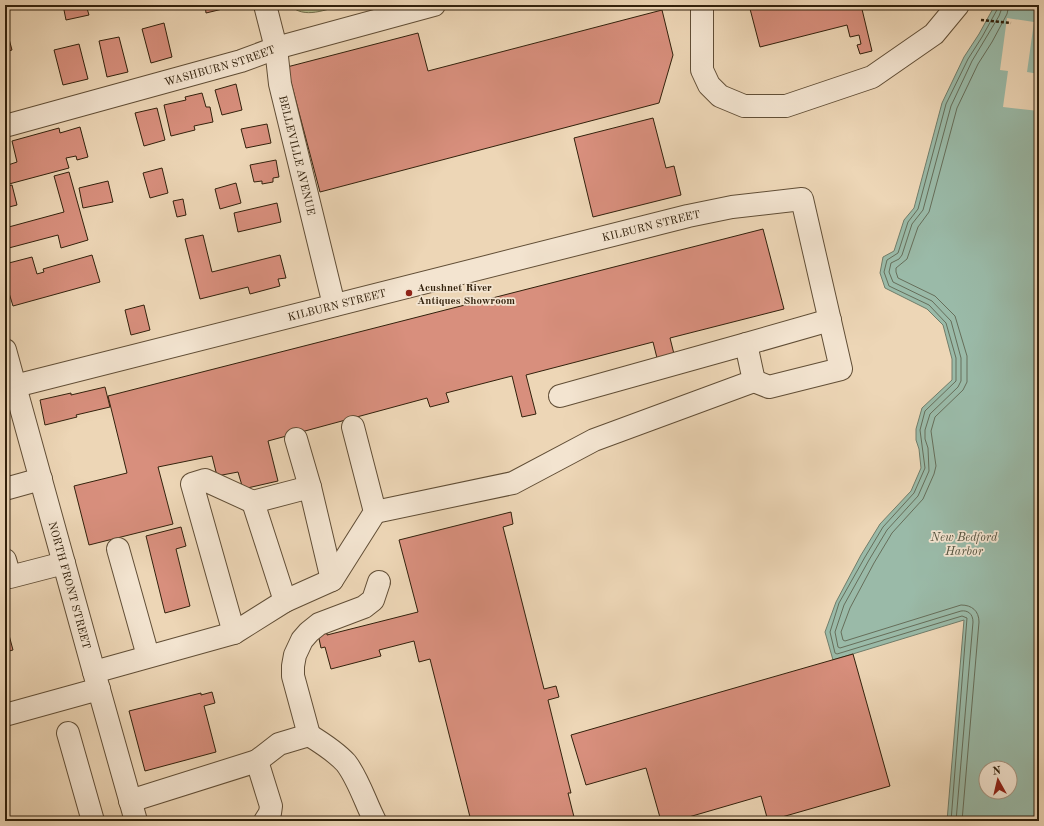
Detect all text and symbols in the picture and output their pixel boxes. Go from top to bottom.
street label: WASHBURN STREET [163,45,277,89]
street label: BELLEVILLE AVENUE [276,95,316,217]
street label: KILBURN STREET [601,210,702,245]
place label: Acushnet River Antiques Showroom [417,283,515,307]
street label: KILBURN STREET [287,288,388,324]
marker: Acushnet River Antiques Showroom [404,288,414,298]
street label: NORTH FRONT STREET [46,521,91,651]
water label: New Bedford Harbor [930,532,998,558]
north arrow [978,760,1018,800]
text: N [992,765,1002,778]

